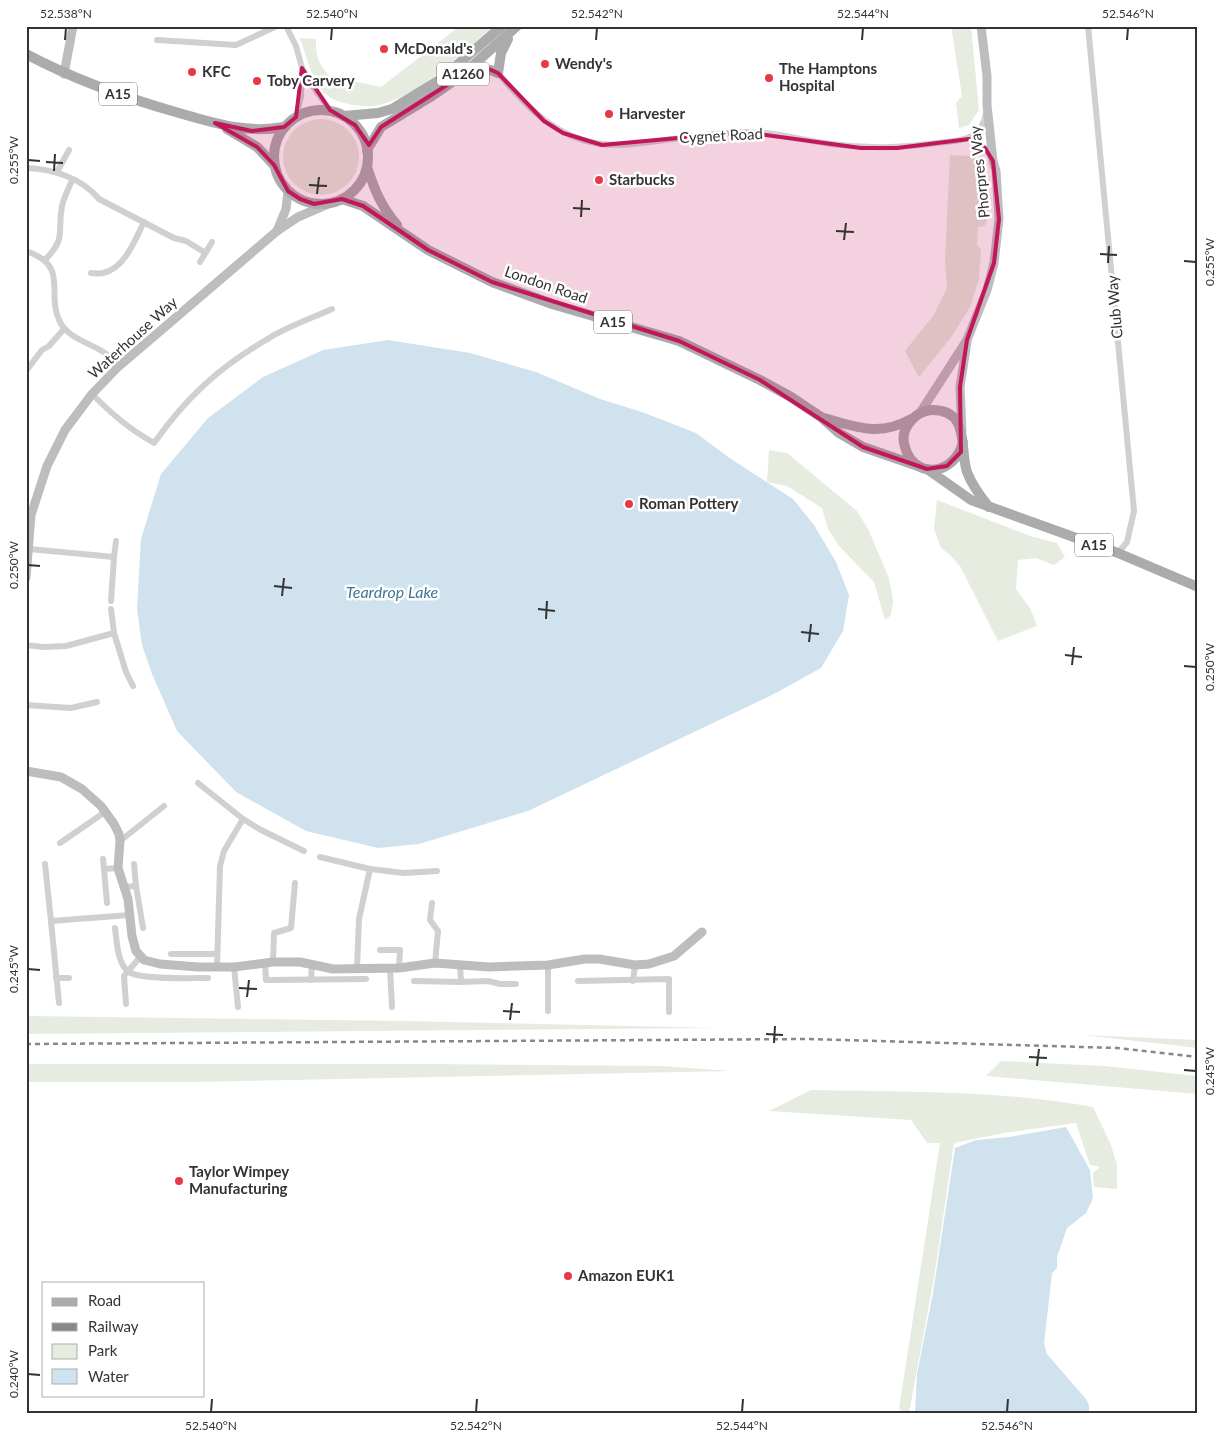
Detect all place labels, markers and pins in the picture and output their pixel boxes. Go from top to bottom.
place label: McDonald's [394,39,473,57]
marker: McDonald's [378,43,390,55]
place label: Wendy's [555,54,613,72]
marker: Wendy's [539,58,551,70]
place label: The Hamptons Hospital [779,59,878,94]
place label: KFC [202,62,231,80]
marker: KFC [186,66,198,78]
place label: Toby Carvery [267,71,355,89]
marker: The Hamptons Hospital [763,72,775,84]
marker: Toby Carvery [251,75,263,87]
place label: Harvester [619,104,685,122]
marker: Harvester [603,108,615,120]
place label: Starbucks [609,170,675,188]
marker: Starbucks [593,174,605,186]
place label: Roman Pottery [639,494,739,512]
marker: Roman Pottery [623,498,635,510]
place label: Taylor Wimpey Manufacturing [189,1162,289,1197]
marker: Taylor Wimpey Manufacturing [173,1175,185,1187]
place label: Amazon EUK1 [577,1266,675,1284]
marker: Amazon EUK1 [562,1270,574,1282]

